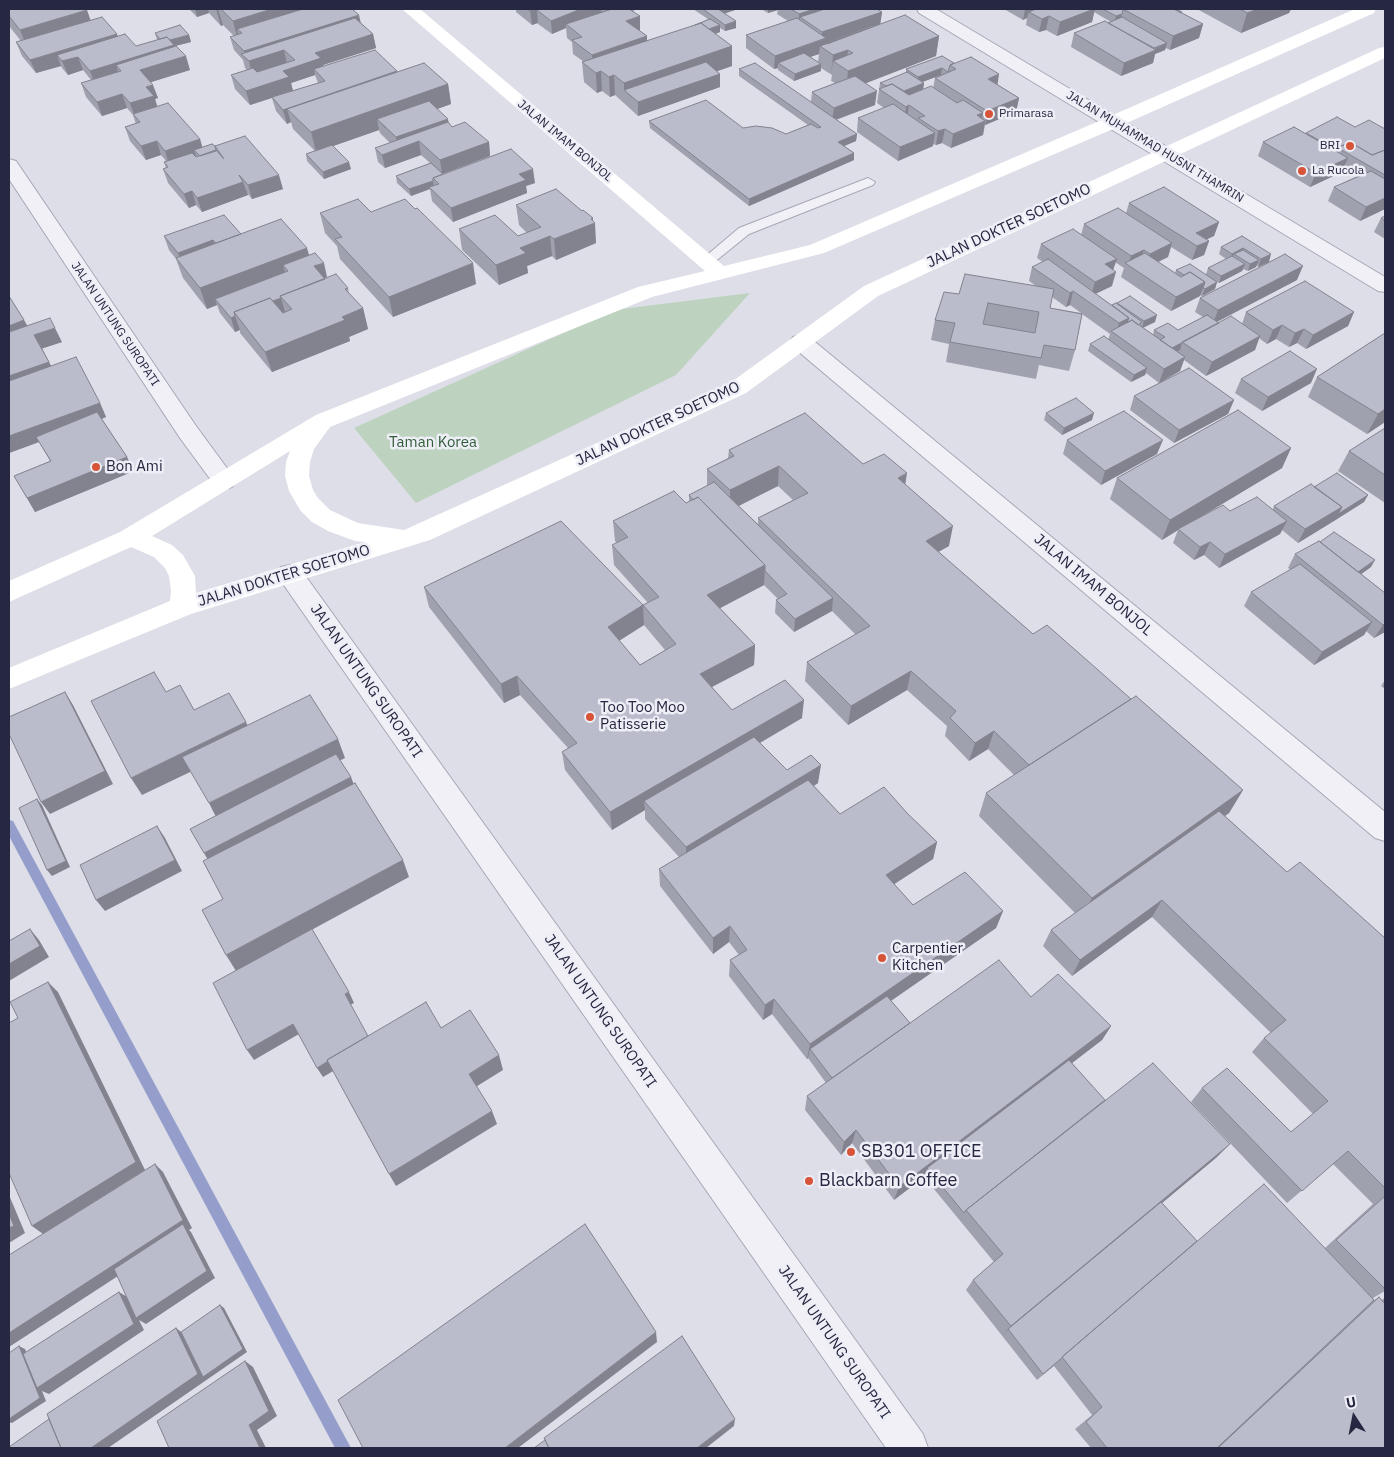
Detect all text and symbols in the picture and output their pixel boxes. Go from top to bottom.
street label: JALAN MUHAMMAD HUSNI THAMRIN [1064,88,1246,206]
street label: JALAN IMAM BONJOL [515,97,615,185]
place label: Primarasa [999,107,1053,121]
marker: Primarasa [983,108,995,120]
place label: BRI [1320,139,1340,153]
marker: BRI [1344,140,1356,152]
place label: La Rucola [1312,164,1364,178]
marker: La Rucola [1296,165,1308,177]
street label: JALAN DOKTER SOETOMO [924,180,1094,272]
street label: JALAN UNTUNG SUROPATI [68,259,162,389]
street label: JALAN DOKTER SOETOMO [573,378,743,470]
park label: Taman Korea [389,434,477,452]
place label: Bon Ami [106,458,163,476]
marker: Bon Ami [90,461,102,473]
street label: JALAN IMAM BONJOL [1030,530,1156,640]
street label: JALAN DOKTER SOETOMO [196,541,372,611]
street label: JALAN UNTUNG SUROPATI [306,601,426,761]
place label: Too Too Moo Patisserie [600,699,685,734]
marker: Too Too Moo Patisserie [584,711,596,723]
street label: JALAN UNTUNG SUROPATI [540,931,660,1091]
place label: Carpentier Kitchen [892,940,963,975]
marker: Carpentier Kitchen [876,952,888,964]
place label: SB301 OFFICE [861,1141,982,1163]
marker: SB301 OFFICE [845,1146,857,1158]
place label: Blackbarn Coffee [819,1170,957,1192]
marker: Blackbarn Coffee [803,1175,815,1187]
street label: JALAN UNTUNG SUROPATI [774,1262,894,1422]
north arrow [1329,1392,1379,1442]
text: U [1345,1393,1358,1412]

